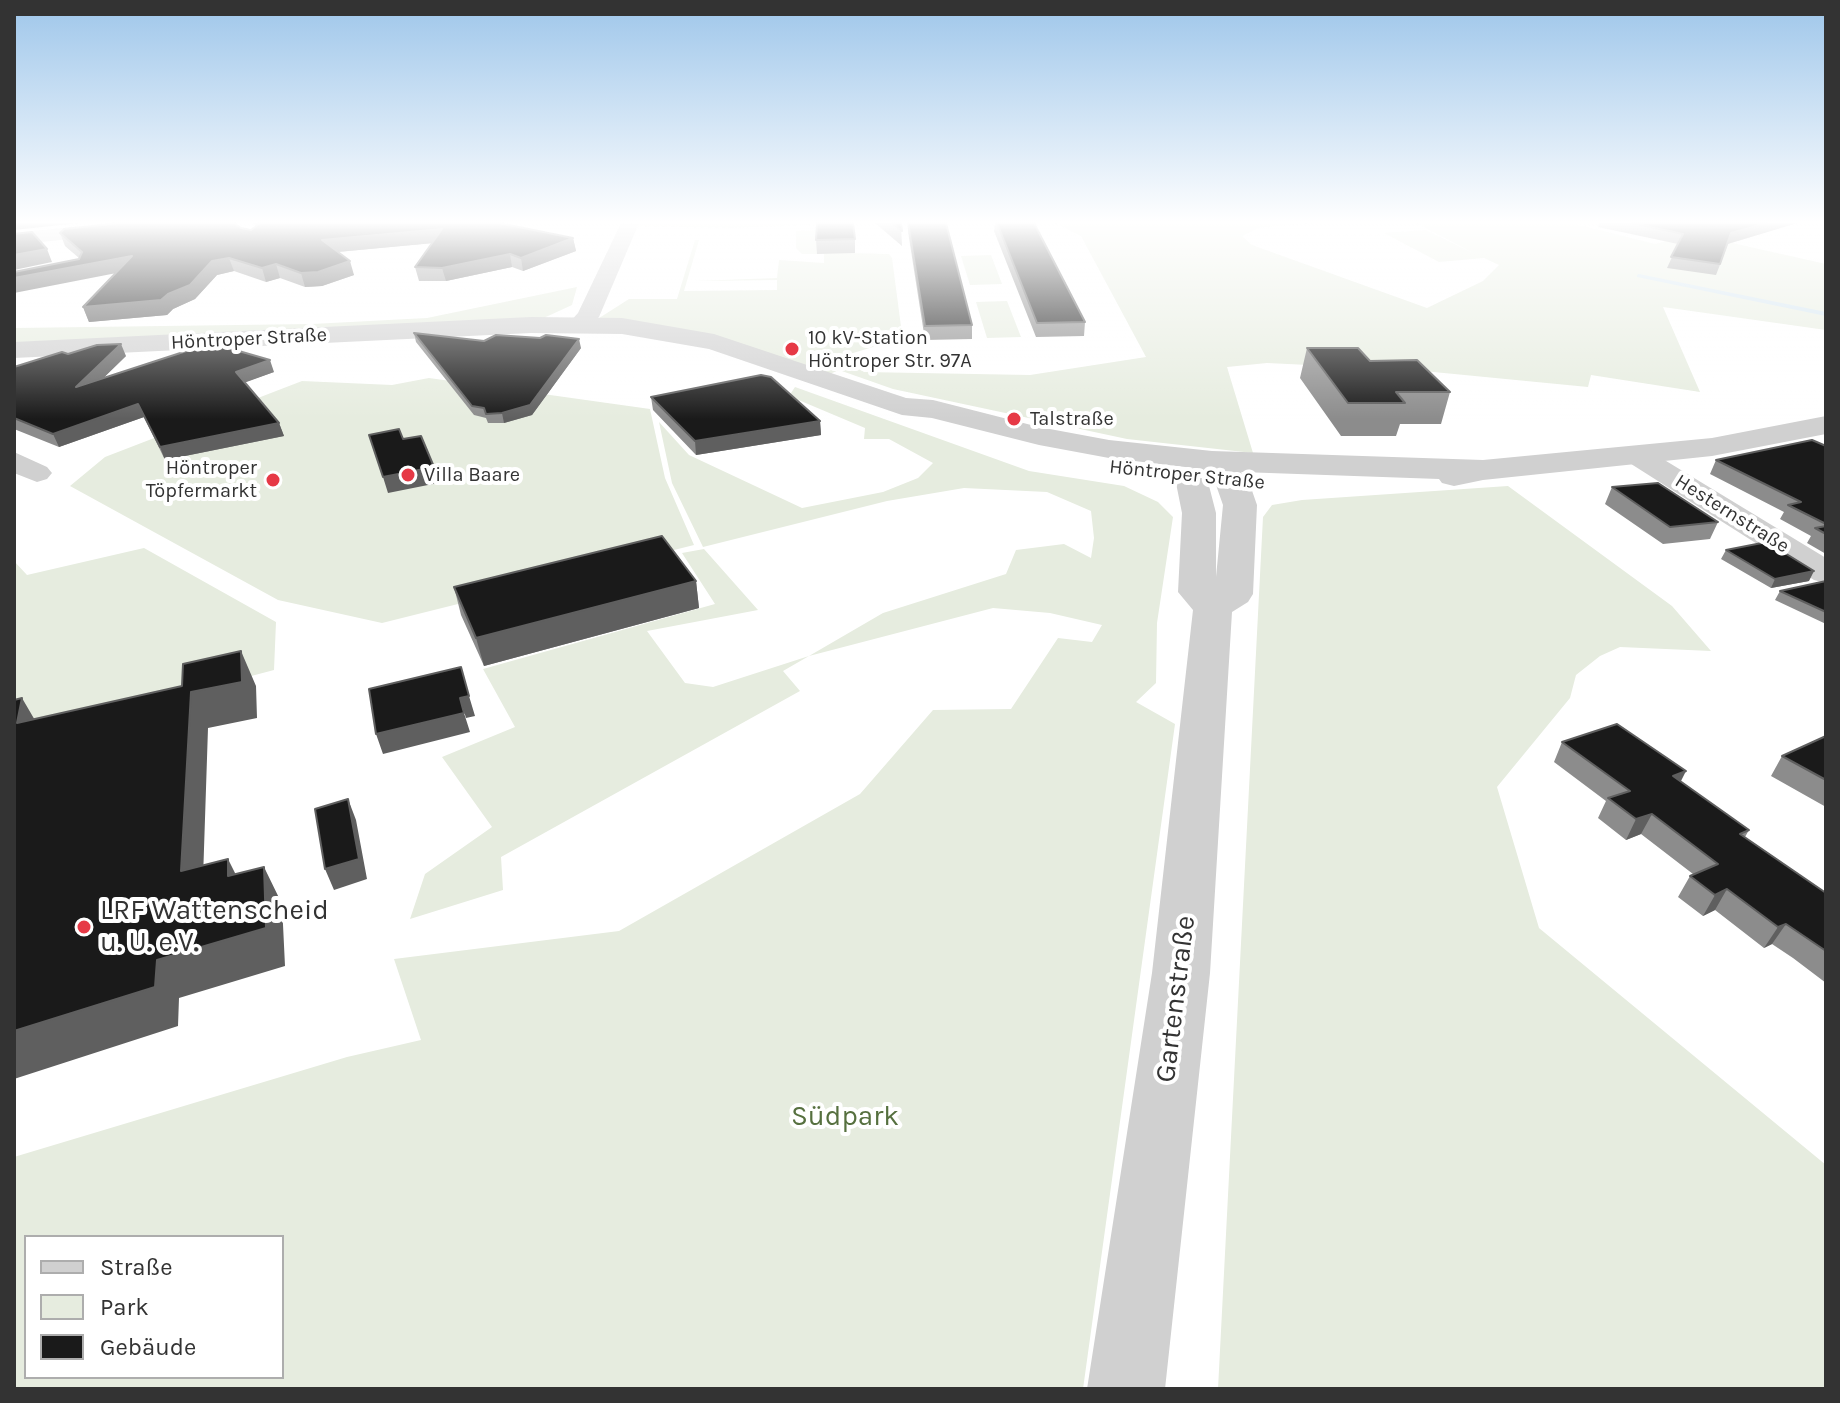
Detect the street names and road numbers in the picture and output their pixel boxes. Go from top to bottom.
street label: Höntroper Straße [170,323,328,355]
street label: Höntroper Straße [1108,455,1266,495]
street label: Hesternstraße [1670,469,1794,559]
street label: Gartenstraße [1149,914,1203,1084]

